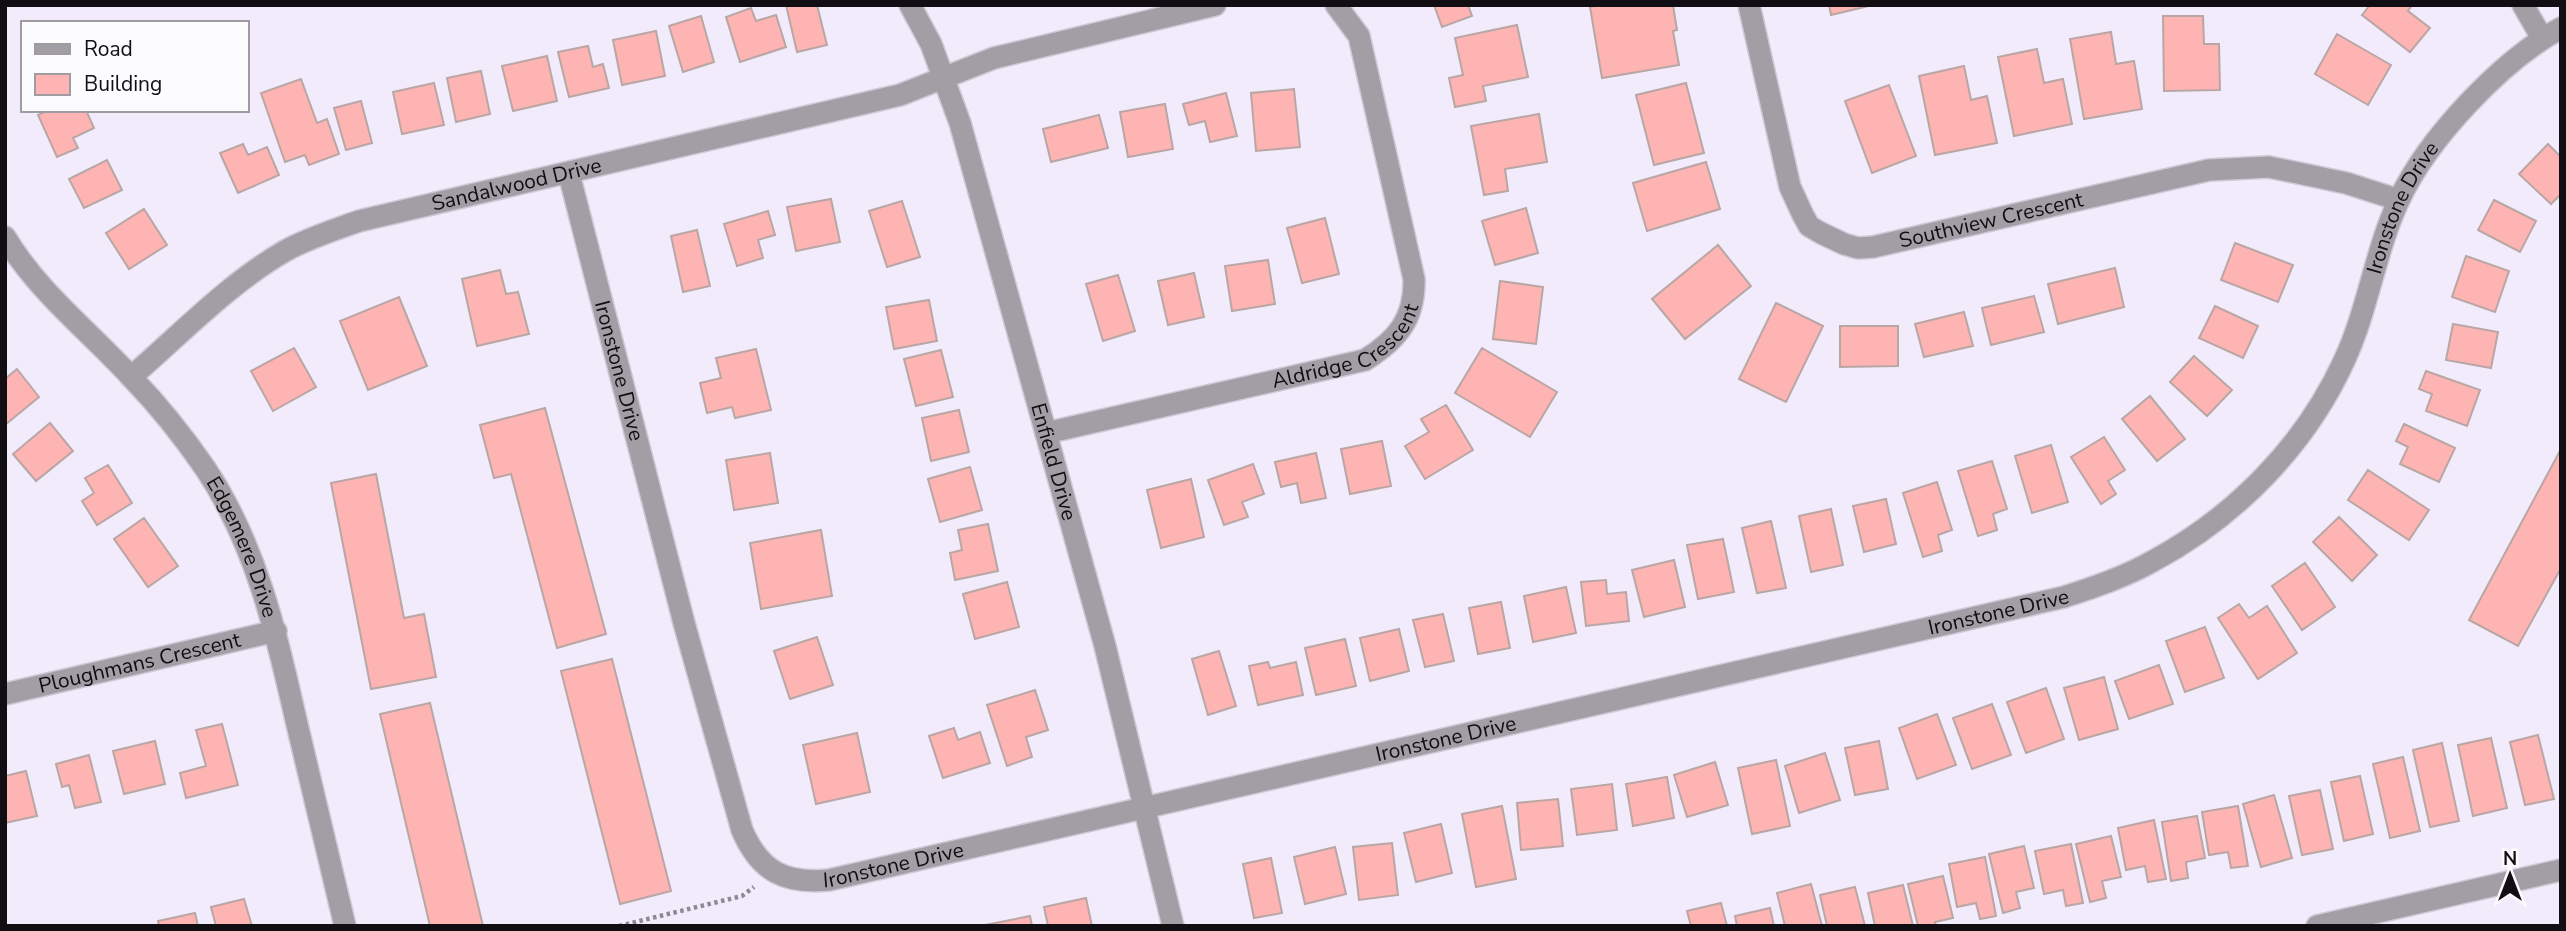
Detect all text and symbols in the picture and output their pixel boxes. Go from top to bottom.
legend [21,21,248,112]
text: Road [84,35,133,63]
text: Building [84,70,162,98]
street label: Ironstone Drive [2360,136,2445,277]
street label: Sandalwood Drive [429,151,604,218]
street label: Southview Crescent [1896,185,2086,255]
street label: Ironstone Drive [588,298,651,444]
street label: Aldridge Crescent [1269,300,1425,395]
street label: Enfield Drive [1024,400,1084,524]
street label: Edgemere Drive [200,471,284,621]
street label: Ironstone Drive [1925,582,2072,642]
street label: Ploughmans Crescent [36,626,244,700]
street label: Ironstone Drive [1373,709,1519,768]
street label: Ironstone Drive [822,836,966,894]
north arrow [2475,840,2545,910]
text: N [2503,846,2517,872]

